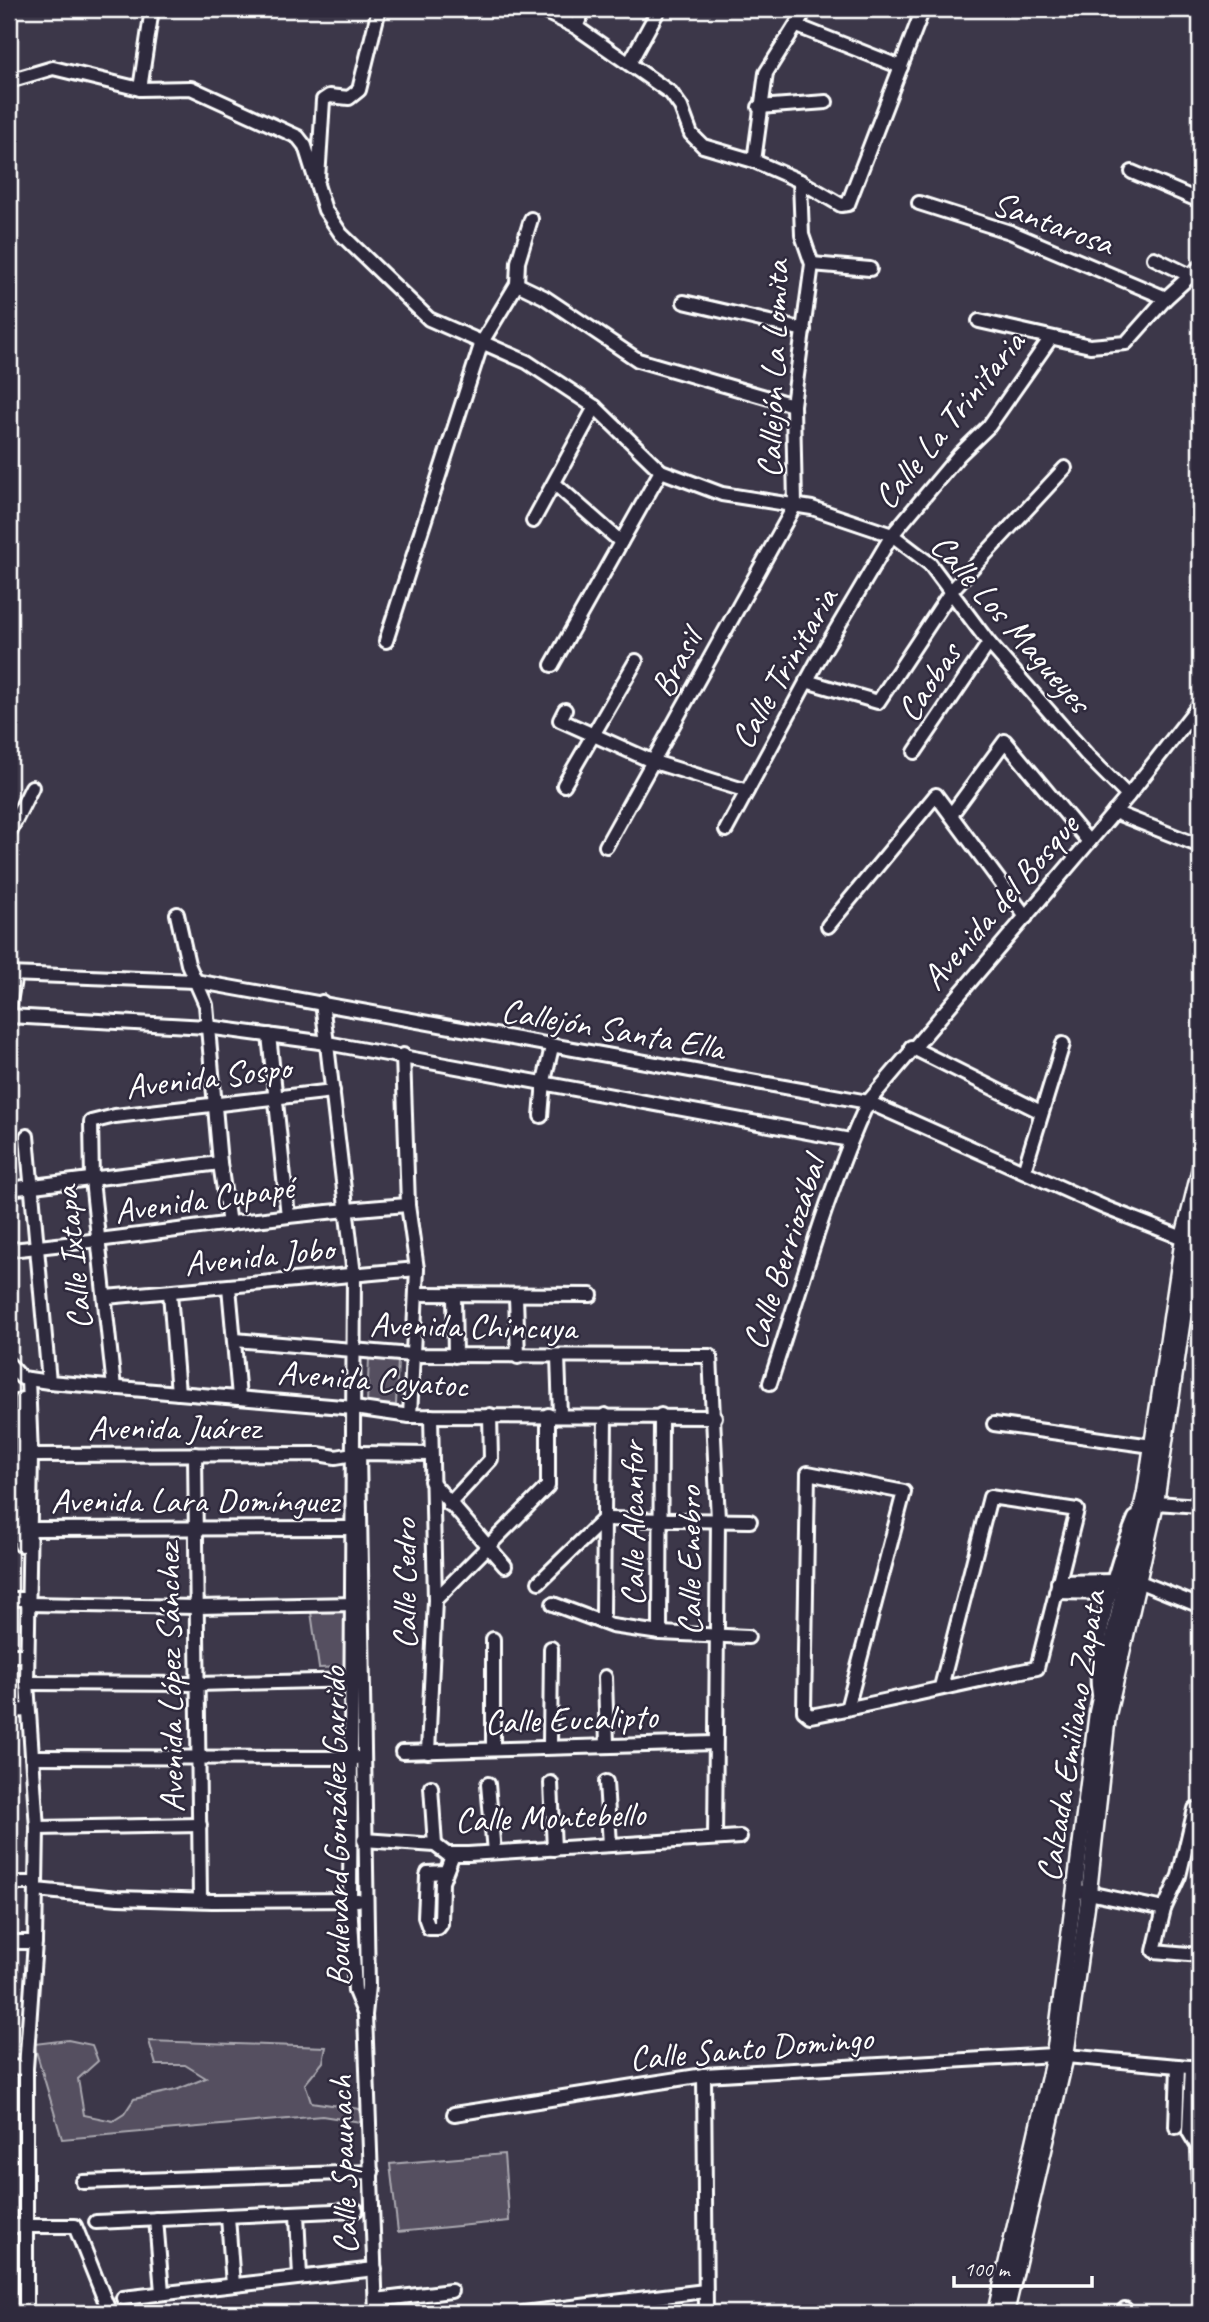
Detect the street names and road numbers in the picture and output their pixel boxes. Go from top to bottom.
street label: Santarosa [986,180,1122,267]
street label: Callejón La Lomita [747,257,799,479]
street label: Calle La Trinitaria [863,320,1036,518]
street label: Calle Los Magueyes [921,524,1103,724]
street label: Calle Trinitaria [720,577,849,757]
street label: Brasil [640,616,715,705]
street label: Caobas [886,631,973,730]
street label: Avenida del Bosque [911,803,1090,999]
street label: Callejón Santa Ella [498,987,730,1071]
street label: Avenida Sospo [123,1044,297,1109]
street label: Calle Berriozábal [732,1145,838,1355]
street label: Avenida Cupapé [112,1163,302,1234]
street label: Calle Ixtapa [43,1181,103,1332]
street label: Avenida Jobo [182,1225,339,1286]
street label: Avenida Chincuya [369,1302,579,1350]
street label: Avenida Coyatoc [276,1350,471,1408]
street label: Avenida Juárez [88,1405,263,1450]
street label: Calle Alcanfor [610,1438,655,1606]
street label: Avenida Lara Domínguez [51,1478,341,1523]
street label: Calle Enebro [667,1485,712,1636]
street label: Calle Cedro [382,1517,427,1649]
street label: Avenida López Sánchez [145,1539,195,1813]
street label: Calzada Emiliano Zapata [1026,1585,1117,1885]
street label: Boulevard González Garrido [311,1665,361,1987]
street label: Calle Eucalipto [484,1693,660,1745]
street label: Calle Montebello [454,1791,648,1843]
street label: Calle Santo Domingo [627,2015,876,2081]
street label: Calle Spaunach [317,2074,369,2255]

